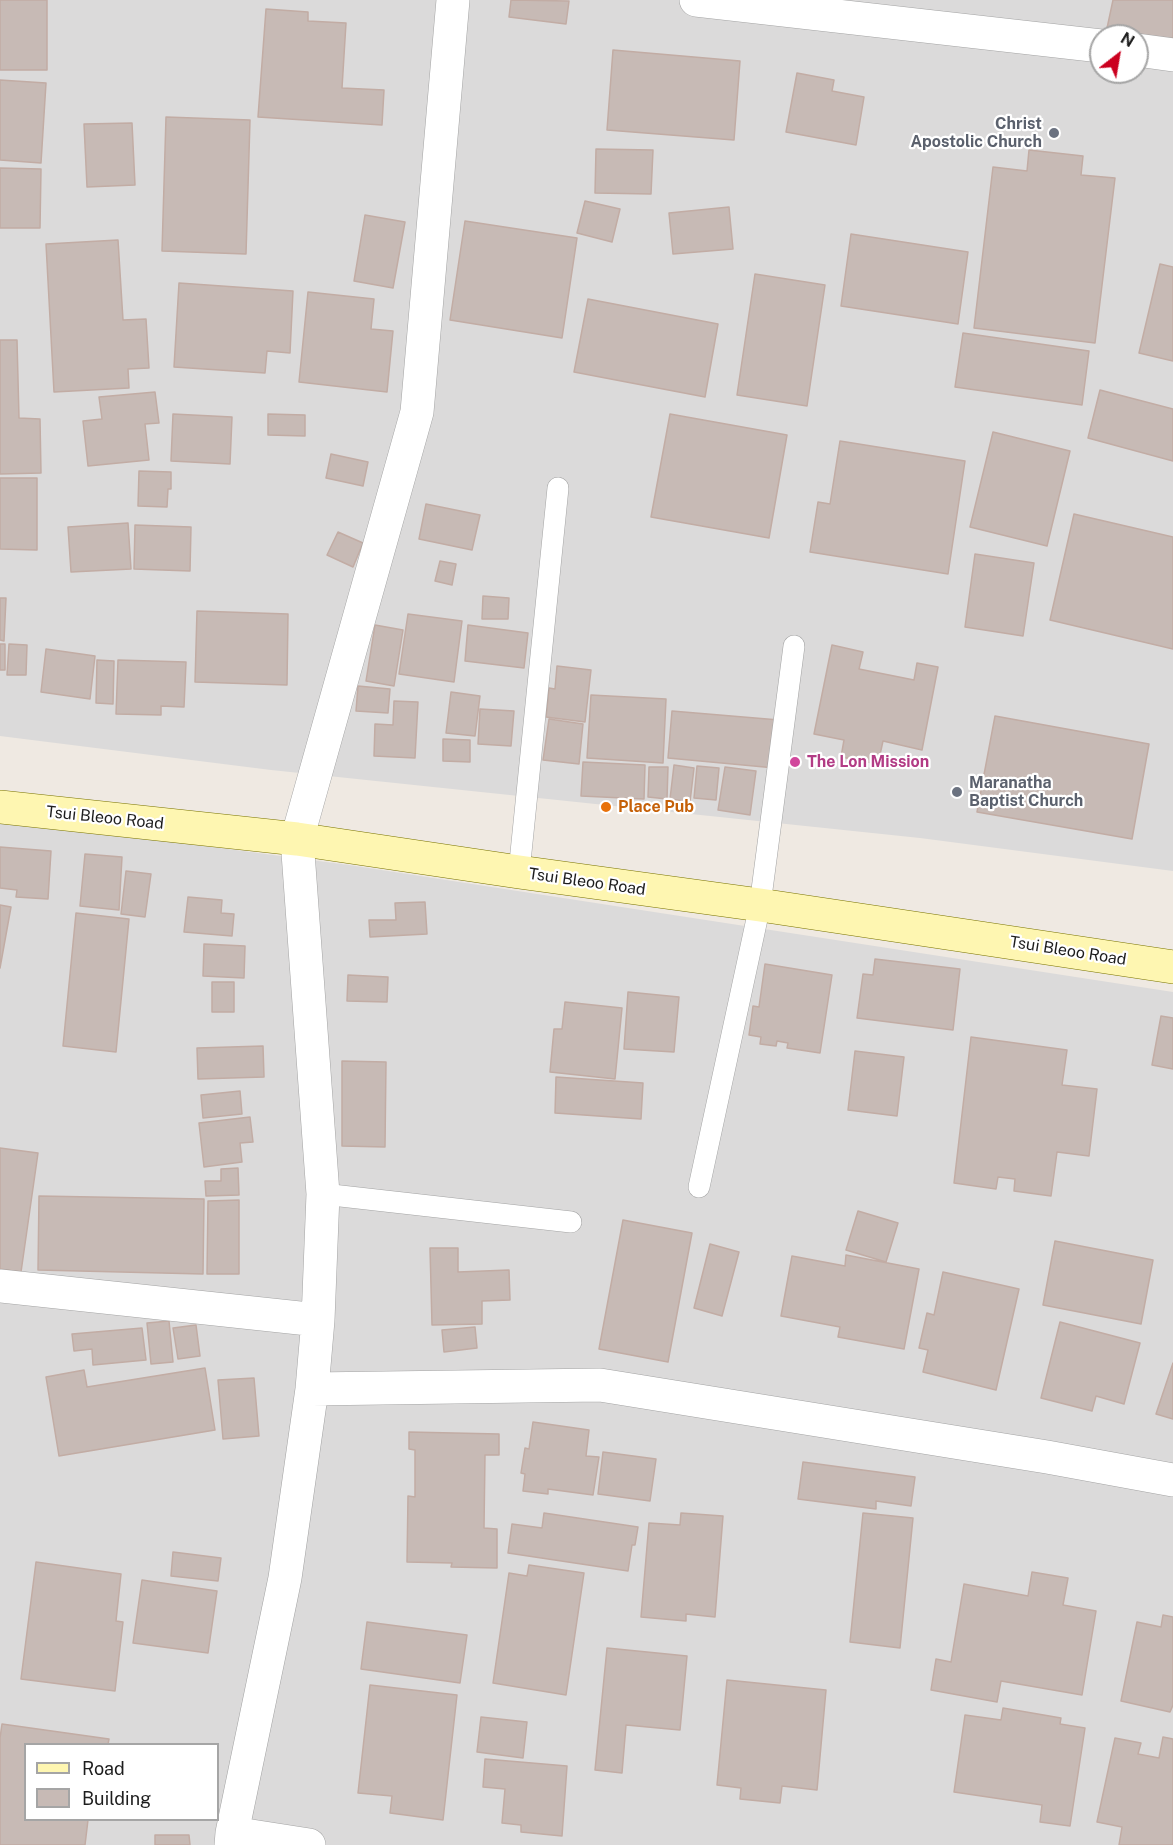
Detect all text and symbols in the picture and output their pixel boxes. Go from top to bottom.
north arrow [1089,24,1149,84]
text: N [1117,28,1138,51]
place label: Christ Apostolic Church [910,114,1042,152]
marker: Christ Apostolic Church [1047,126,1061,140]
place label: The Lon Mission [807,752,929,772]
marker: The Lon Mission [788,755,802,769]
place label: Maranatha Baptist Church [969,773,1083,811]
marker: Maranatha Baptist Church [950,785,964,799]
place label: Place Pub [618,797,694,817]
marker: Place Pub [599,800,613,814]
street label: Tsui Bleoo Road [45,802,165,834]
street label: Tsui Bleoo Road [527,864,647,900]
street label: Tsui Bleoo Road [1008,932,1128,970]
legend [24,1743,219,1821]
text: Road [82,1758,125,1779]
text: Building [82,1788,151,1809]

